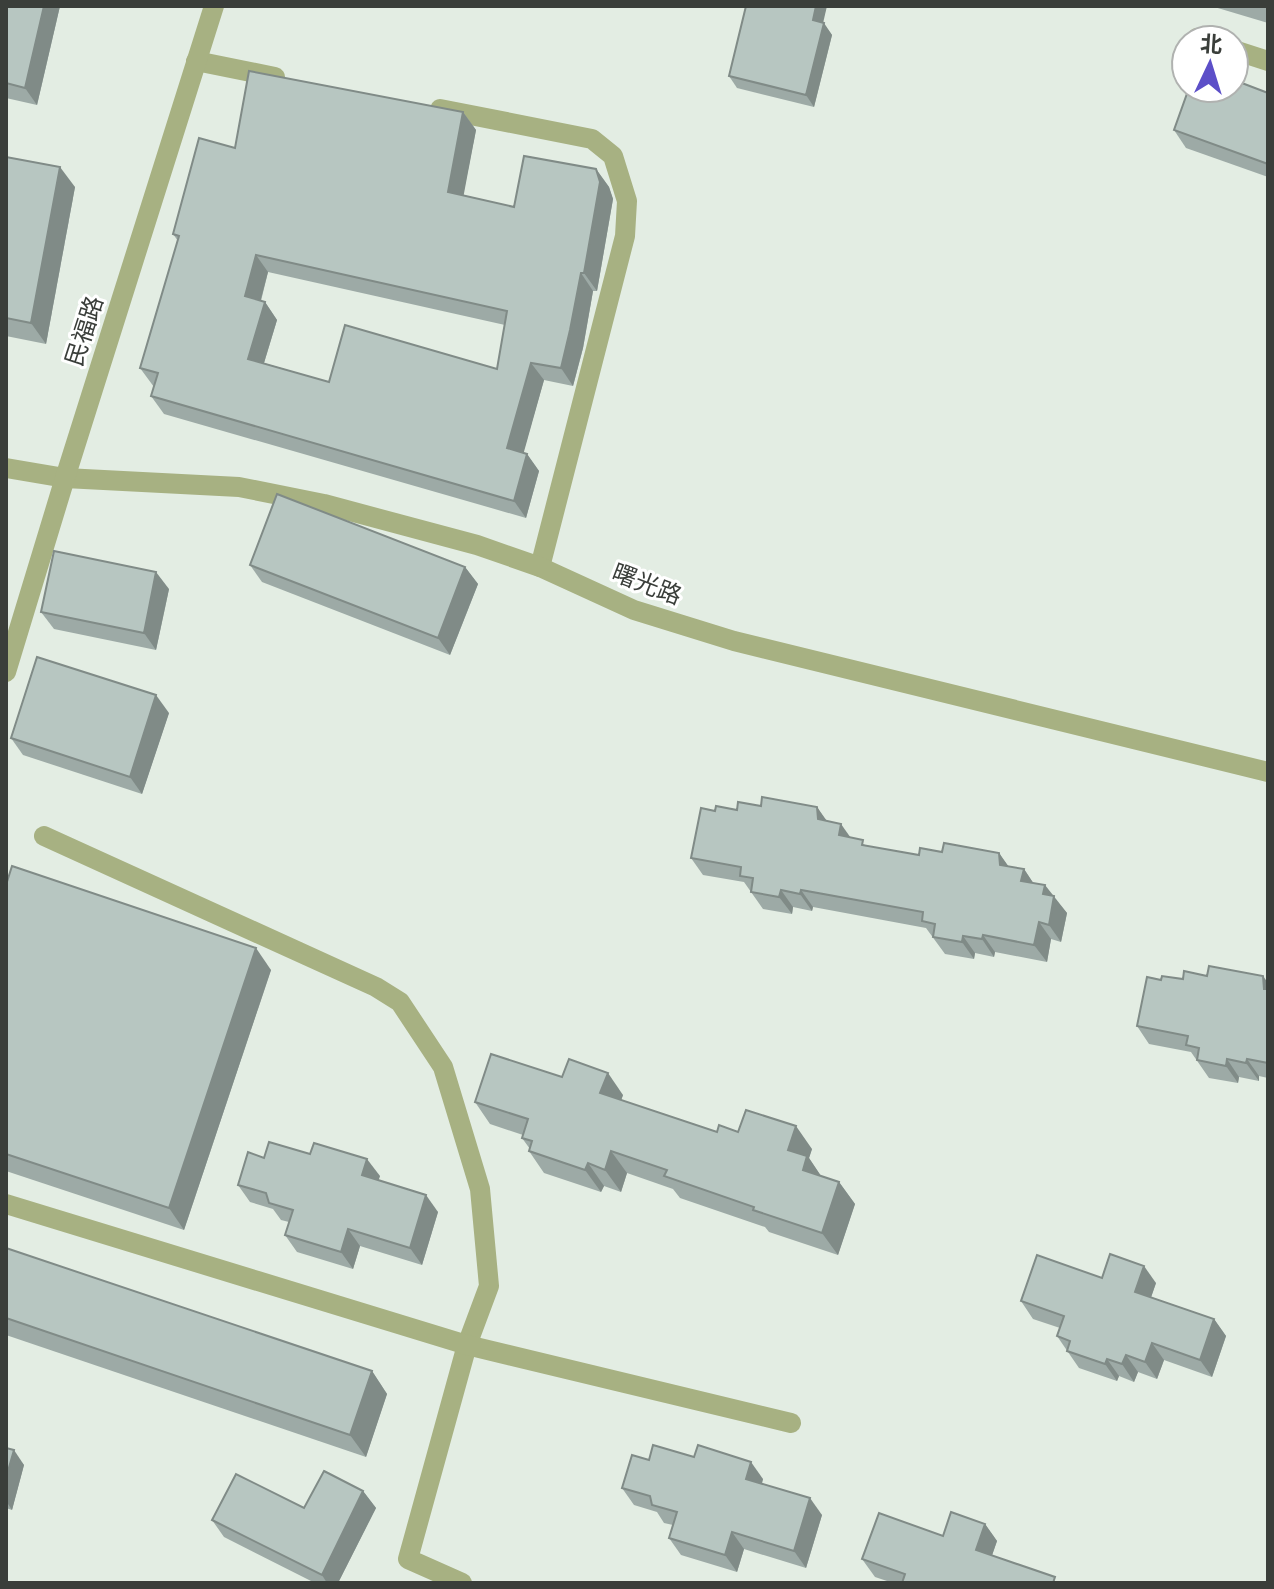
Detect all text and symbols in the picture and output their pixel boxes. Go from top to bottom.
north arrow [1170,24,1250,104]
text: 北 [1200,30,1223,58]
street label: 民福路 [59,292,109,370]
street label: 曙光路 [608,558,686,610]

